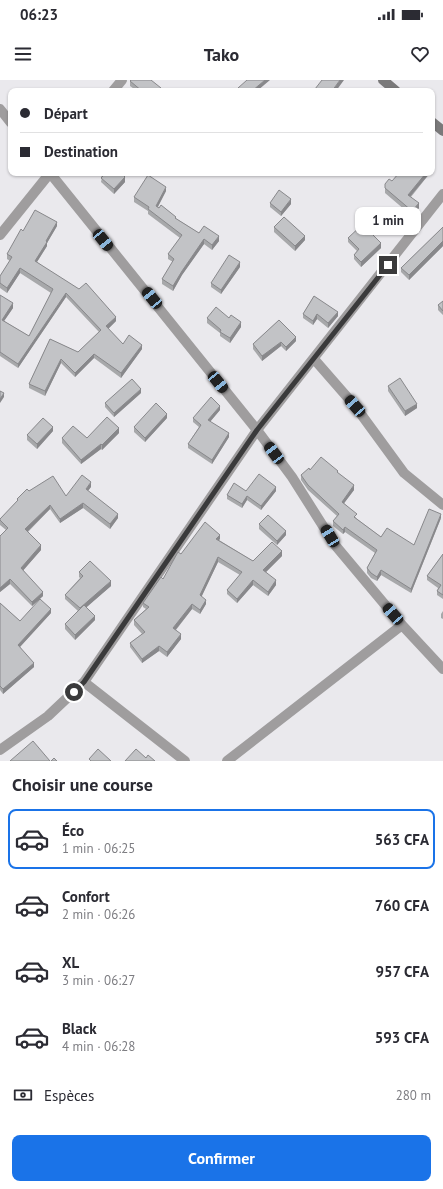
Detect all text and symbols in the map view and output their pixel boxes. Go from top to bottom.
text: 06:23 [20,5,58,24]
icon: menu [12,43,34,65]
text: Tako [204,43,239,66]
icon: heart [409,43,431,65]
text: Départ [44,104,88,123]
text: Destination [44,142,118,161]
callout: 1 min [355,207,421,235]
text: 1 min [372,212,404,229]
car [91,227,115,253]
route end [379,256,397,274]
car [140,285,164,311]
car [206,369,230,395]
car [343,393,367,419]
car [262,440,286,466]
car [319,523,341,549]
car [381,601,405,627]
route start [65,683,83,701]
text: Choisir une course [12,773,153,796]
icon: car [14,821,50,857]
text: Éco [62,821,84,840]
text: 563 CFA [375,830,429,849]
text: 1 min · 06:25 [62,840,135,857]
icon: car [14,887,50,923]
text: Confort [62,887,110,906]
text: 760 CFA [375,896,429,915]
text: 2 min · 06:26 [62,906,135,923]
icon: car [14,953,50,989]
text: XL [62,953,79,972]
text: 957 CFA [376,962,429,981]
text: 3 min · 06:27 [62,972,135,989]
icon: car [14,1019,50,1055]
text: Black [62,1019,97,1038]
text: 593 CFA [375,1028,429,1047]
text: 4 min · 06:28 [62,1038,135,1055]
icon: cash [12,1084,34,1106]
text: Espèces [44,1086,94,1105]
text: 280 m [396,1087,431,1104]
button: Confirmer [12,1135,431,1181]

